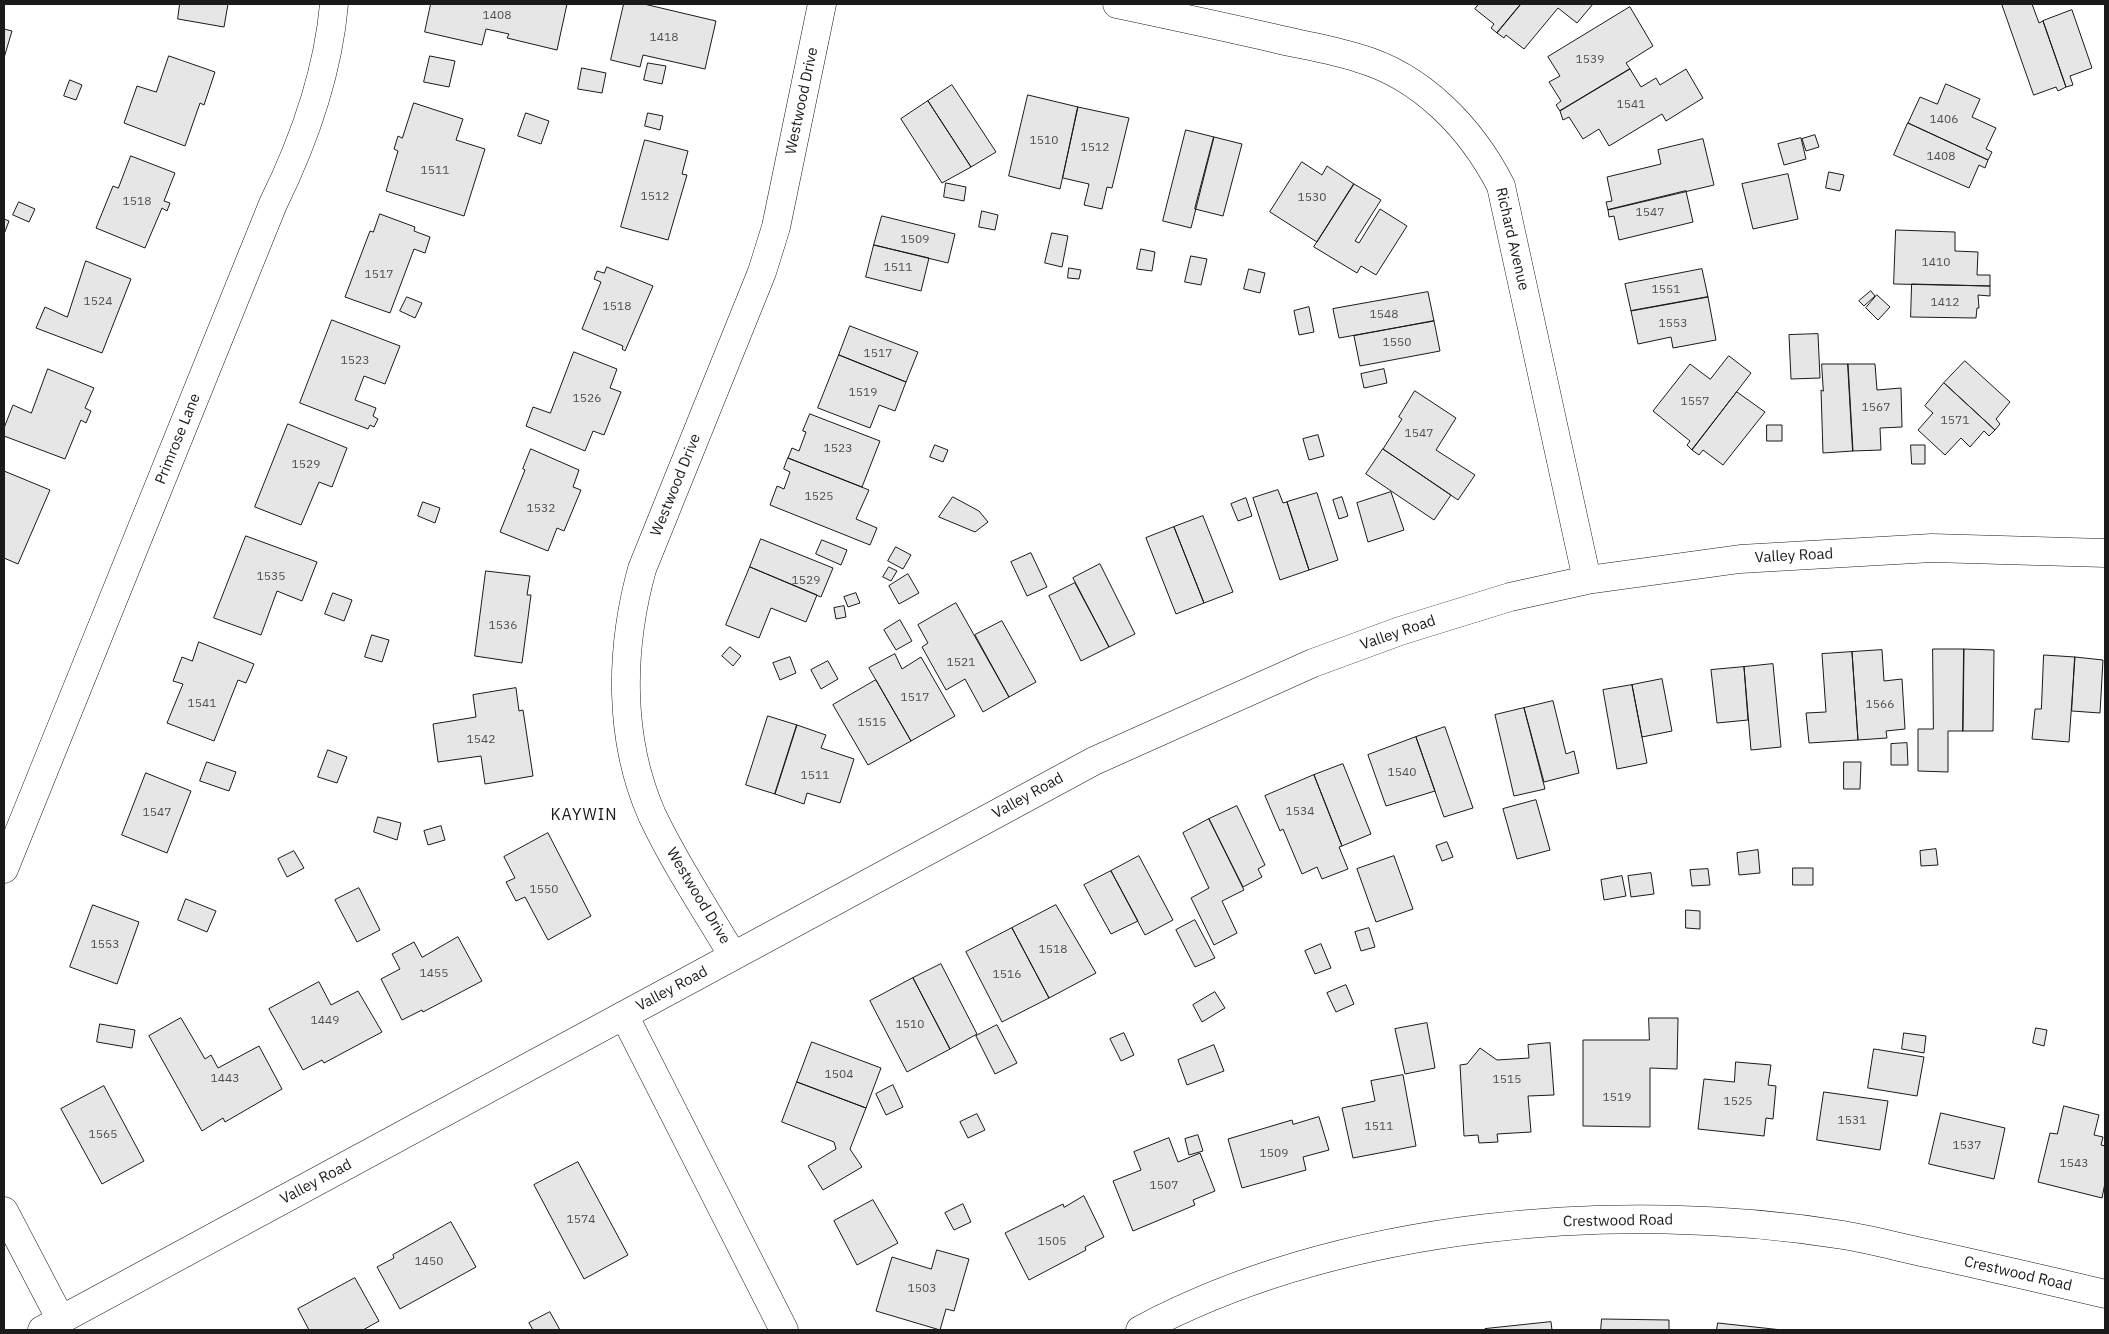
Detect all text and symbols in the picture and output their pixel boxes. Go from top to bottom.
house number: 1408 [483,9,511,23]
house number: 1418 [650,31,678,45]
street label: Westwood Drive [782,46,822,156]
house number: 1539 [1576,53,1604,67]
house number: 1541 [1617,98,1645,112]
house number: 1406 [1930,113,1958,127]
house number: 1510 [1030,134,1058,148]
house number: 1512 [1081,141,1109,155]
house number: 1408 [1927,150,1955,164]
house number: 1511 [421,164,449,178]
street label: Richard Avenue [1491,186,1533,292]
house number: 1512 [641,190,669,204]
house number: 1530 [1298,191,1326,205]
house number: 1518 [123,195,151,209]
house number: 1547 [1636,206,1664,220]
house number: 1509 [901,233,929,247]
house number: 1410 [1922,256,1950,270]
house number: 1511 [884,261,912,275]
house number: 1517 [365,268,393,282]
house number: 1551 [1652,283,1680,297]
house number: 1524 [84,295,112,309]
house number: 1412 [1931,296,1959,310]
house number: 1518 [603,300,631,314]
house number: 1548 [1370,308,1398,322]
house number: 1553 [1659,317,1687,331]
house number: 1550 [1383,336,1411,350]
house number: 1517 [864,347,892,361]
house number: 1523 [341,354,369,368]
house number: 1519 [849,386,877,400]
street label: Primrose Lane [152,391,204,487]
house number: 1526 [573,392,601,406]
house number: 1557 [1681,395,1709,409]
house number: 1567 [1862,401,1890,415]
house number: 1571 [1941,414,1969,428]
house number: 1547 [1405,427,1433,441]
street label: Westwood Drive [647,431,705,539]
house number: 1523 [824,442,852,456]
house number: 1529 [292,458,320,472]
house number: 1525 [805,490,833,504]
house number: 1532 [527,502,555,516]
street label: Valley Road [1754,545,1834,567]
house number: 1535 [257,570,285,584]
house number: 1529 [792,574,820,588]
street label: Valley Road [1358,612,1438,654]
house number: 1536 [489,619,517,633]
house number: 1521 [947,656,975,670]
house number: 1517 [901,691,929,705]
house number: 1541 [188,697,216,711]
house number: 1566 [1866,698,1894,712]
house number: 1515 [858,716,886,730]
house number: 1542 [467,733,495,747]
house number: 1540 [1388,766,1416,780]
house number: 1511 [801,769,829,783]
street label: Valley Road [989,769,1067,823]
district label: KAYWIN [550,805,618,825]
house number: 1534 [1286,805,1314,819]
house number: 1547 [143,806,171,820]
street label: Westwood Drive [662,845,734,947]
house number: 1550 [530,883,558,897]
house number: 1553 [91,938,119,952]
house number: 1518 [1039,943,1067,957]
street label: Valley Road [633,963,711,1015]
house number: 1455 [420,967,448,981]
house number: 1516 [993,968,1021,982]
house number: 1449 [311,1014,339,1028]
house number: 1510 [896,1018,924,1032]
house number: 1504 [825,1068,853,1082]
house number: 1443 [211,1072,239,1086]
house number: 1515 [1493,1073,1521,1087]
house number: 1519 [1603,1091,1631,1105]
house number: 1525 [1724,1095,1752,1109]
house number: 1531 [1838,1114,1866,1128]
house number: 1511 [1365,1120,1393,1134]
house number: 1565 [89,1128,117,1142]
house number: 1537 [1953,1139,1981,1153]
house number: 1509 [1260,1147,1288,1161]
street label: Valley Road [277,1156,355,1208]
house number: 1543 [2060,1157,2088,1171]
house number: 1507 [1150,1179,1178,1193]
street label: Crestwood Road [1563,1211,1673,1231]
house number: 1574 [567,1213,595,1227]
house number: 1505 [1038,1235,1066,1249]
street label: Crestwood Road [1962,1253,2074,1295]
house number: 1450 [415,1255,443,1269]
house number: 1503 [908,1282,936,1296]

